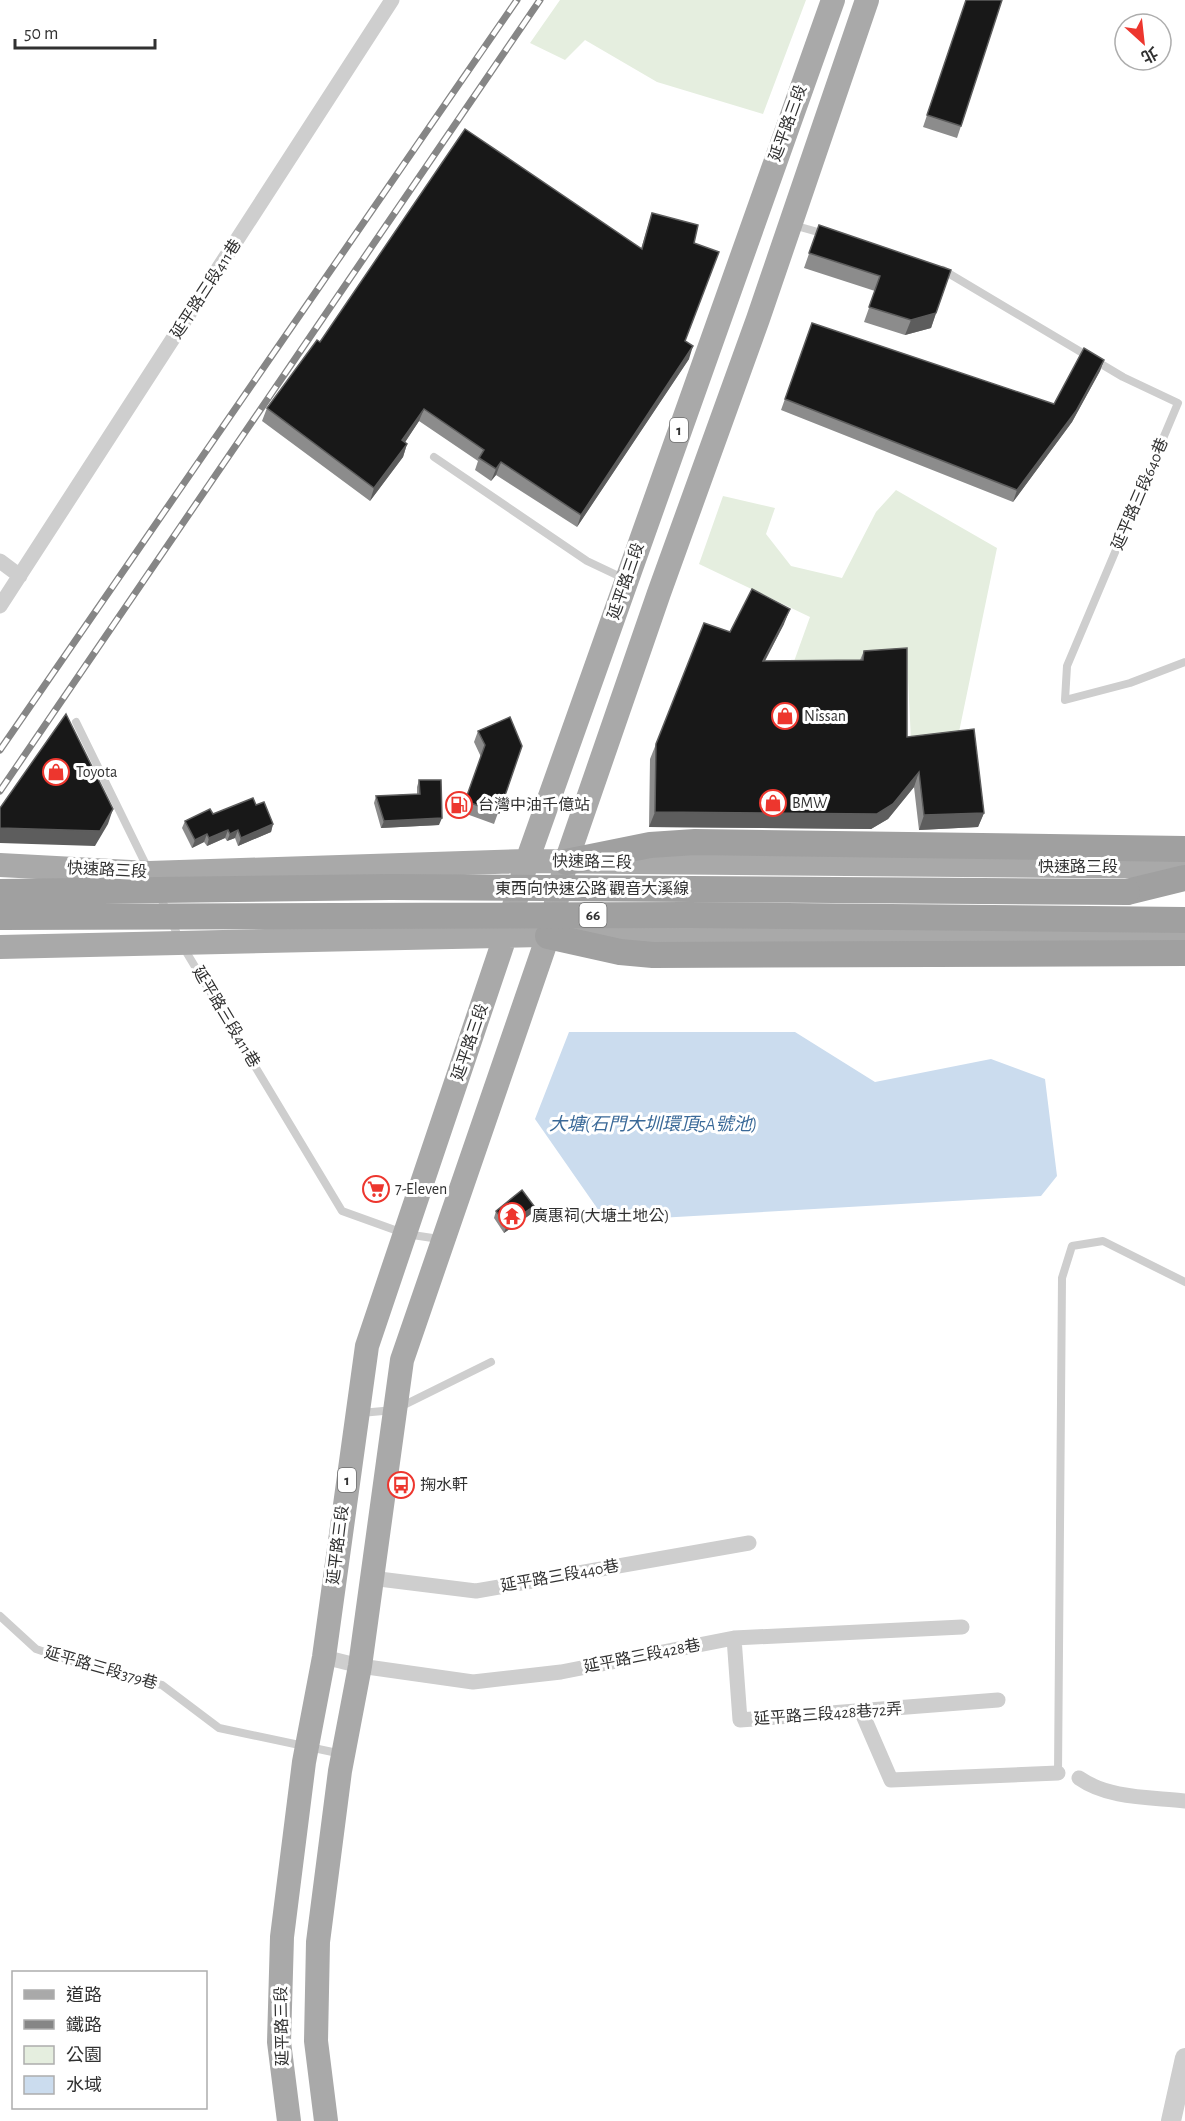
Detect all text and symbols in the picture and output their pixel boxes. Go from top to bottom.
scale bar [15,12,154,50]
north arrow [1113,12,1173,72]
text: 50 m [24,25,58,43]
text: 北 [1139,44,1161,66]
street label: 延平路三段 [766,82,809,163]
street label: 延平路三段411巷 [167,236,244,341]
road number: 1 [670,418,688,442]
street label: 延平路三段640巷 [1108,435,1171,552]
street label: 延平路三段 [604,540,647,621]
shop icon: Nissan [770,701,800,731]
place label: Nissan [804,708,846,724]
shop icon: Toyota [41,757,71,787]
place label: Toyota [76,764,117,781]
shop icon: BMW [758,788,788,818]
fuel station icon: 台灣中油千億站 [444,790,474,820]
place label: BMW [792,795,828,811]
place label: 台灣中油千億站 [478,796,590,813]
street label: 快速路三段 [552,852,632,871]
street label: 快速路三段 [1038,858,1118,875]
street label: 快速路三段 [67,859,147,880]
street label: 東西向快速公路 觀音大溪線 [495,880,689,897]
road number: 66 [580,903,606,927]
street label: 延平路三段411巷 [190,963,263,1070]
street label: 延平路三段 [448,1001,491,1082]
water label: 大塘(石門大圳環頂5A號池) [549,1114,757,1134]
supermarket icon: 7-Eleven [361,1174,391,1204]
place label: 7-Eleven [395,1181,447,1197]
temple icon: 廣惠祠(大塘土地公) [497,1201,527,1231]
place label: 廣惠祠(大塘土地公) [532,1207,670,1224]
road number: 1 [338,1468,356,1492]
bus stop icon: 掬水軒 [386,1470,416,1500]
place label: 掬水軒 [420,1476,468,1493]
street label: 延平路三段 [324,1504,351,1586]
street label: 延平路三段440巷 [499,1557,620,1594]
street label: 延平路三段428巷 [582,1636,702,1675]
street label: 延平路三段379巷 [43,1643,160,1692]
street label: 延平路三段428巷72弄 [753,1700,903,1727]
legend [12,1971,207,2109]
text: 道路 [66,1985,102,2005]
street label: 延平路三段 [272,1986,291,2066]
text: 鐵路 [66,2015,102,2035]
text: 公園 [66,2046,102,2065]
text: 水域 [66,2076,102,2095]

